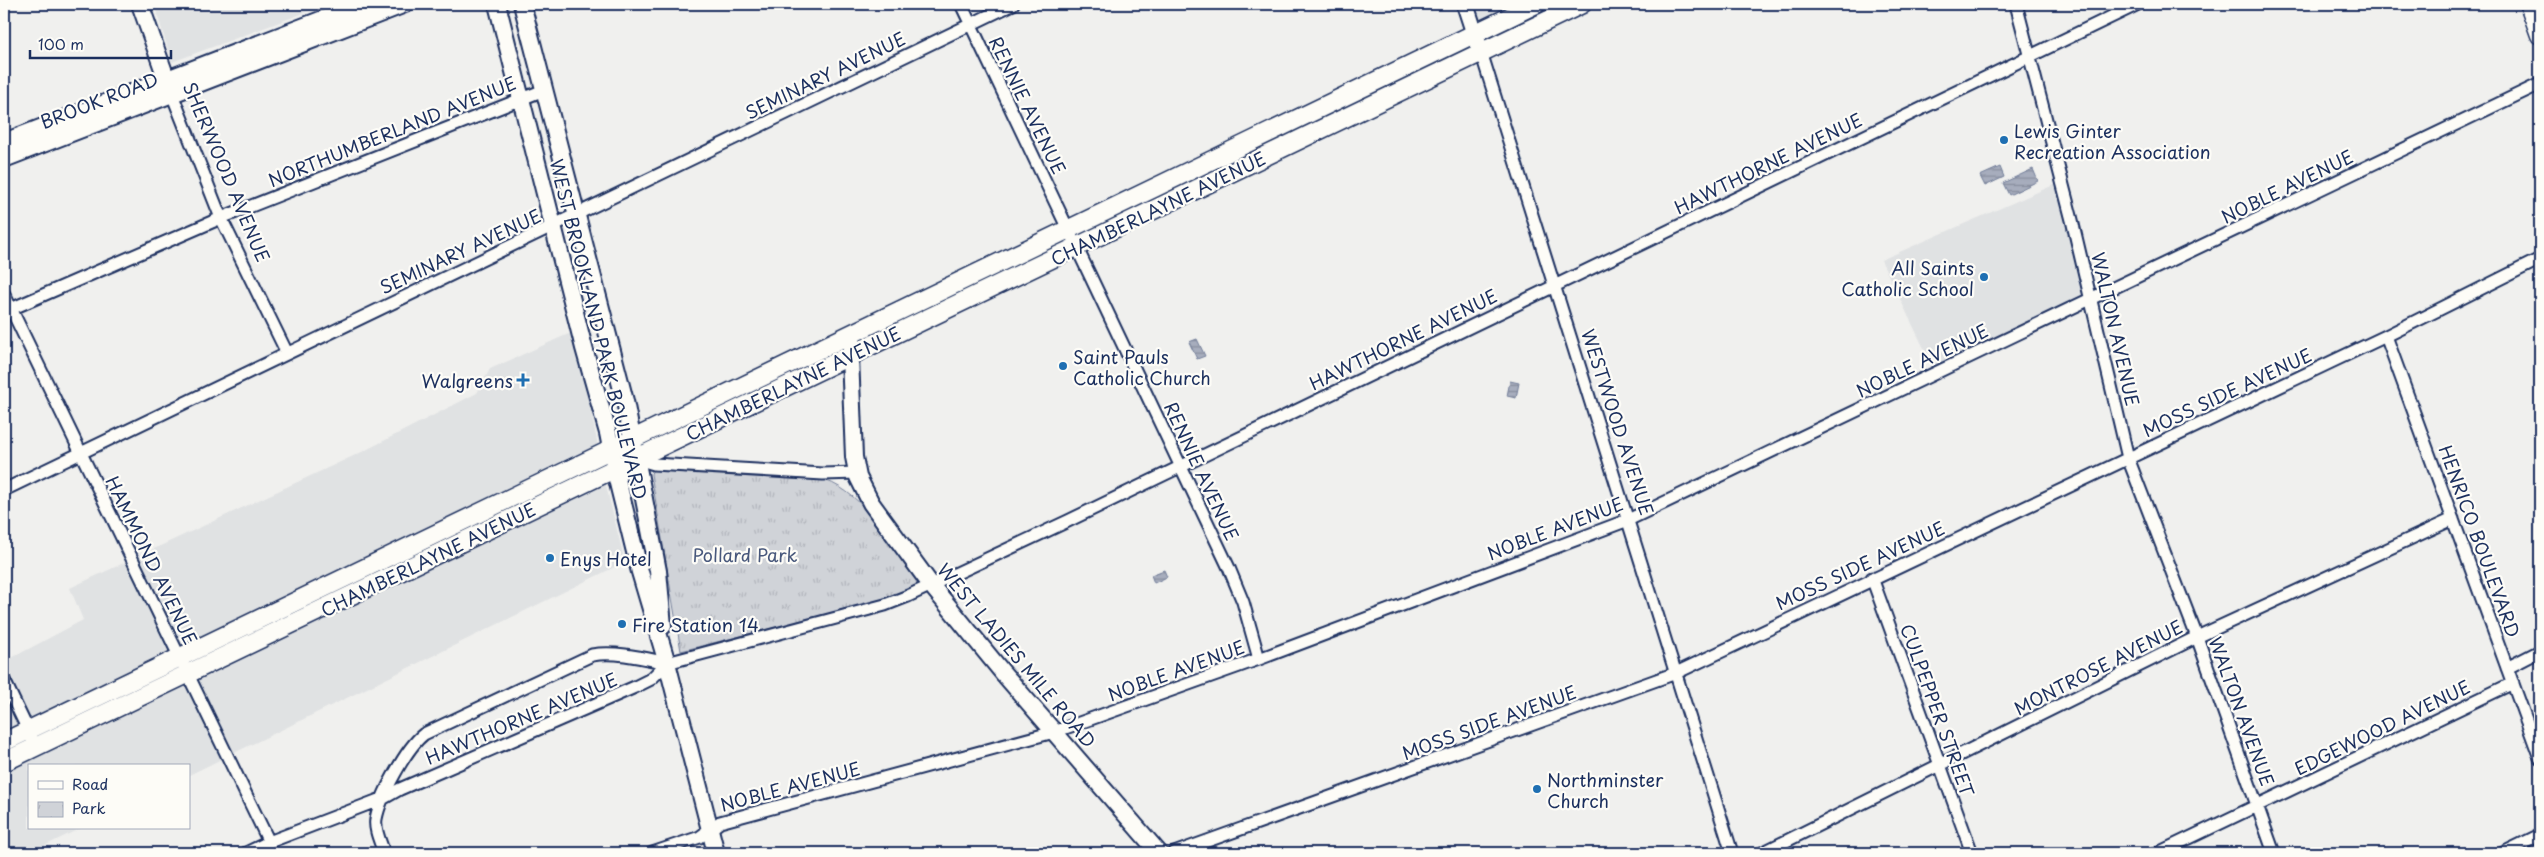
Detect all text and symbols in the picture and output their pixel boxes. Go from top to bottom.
street label: SEMINARY AVENUE [740,24,910,126]
scale bar [30,28,171,60]
text: 100 m [38,32,84,55]
street label: RENNIE AVENUE [983,32,1073,178]
street label: BROOK ROAD [36,65,162,135]
street label: NORTHUMBERLAND AVENUE [264,69,520,193]
street label: SHERWOOD AVENUE [177,78,277,266]
street label: HAWTHORNE AVENUE [1669,106,1867,220]
place label: Lewis Ginter Recreation Association [2014,117,2211,165]
marker: Lewis Ginter Recreation Association [1998,134,2010,146]
street label: NOBLE AVENUE [2216,142,2358,230]
street label: CHAMBERLAYNE AVENUE [1046,144,1270,272]
street label: WEST BROOKLAND PARK BOULEVARD [544,156,654,502]
street label: SEMINARY AVENUE [375,202,545,300]
street label: WALTON AVENUE [2085,249,2147,409]
place label: All Saints Catholic School [1841,254,1974,302]
marker: All Saints Catholic School [1978,271,1990,283]
street label: HAWTHORNE AVENUE [1304,282,1502,396]
street label: NOBLE AVENUE [1851,316,1993,404]
street label: CHAMBERLAYNE AVENUE [681,319,905,447]
street label: WESTWOOD AVENUE [1575,325,1661,519]
street label: MOSS SIDE AVENUE [2138,341,2316,443]
place label: Saint Pauls Catholic Church [1073,343,1211,391]
marker: Saint Pauls Catholic Church [1057,360,1069,372]
place label: Walgreens [422,367,513,394]
marker: Walgreens [517,374,529,386]
street label: RENNIE AVENUE [1158,397,1246,545]
street label: HENRICO BOULEVARD [2433,441,2527,641]
street label: HAMMOND AVENUE [99,471,205,649]
street label: NOBLE AVENUE [1483,490,1627,566]
street label: CHAMBERLAYNE AVENUE [316,495,540,623]
street label: MOSS SIDE AVENUE [1771,514,1949,616]
park label: Pollard Park [693,541,797,568]
place label: Enys Hotel [560,545,652,572]
marker: Enys Hotel [544,552,556,564]
street label: WEST LADIES MILE ROAD [931,557,1103,753]
place label: Fire Station 14 [632,611,759,638]
street label: MONTROSE AVENUE [2009,613,2187,721]
marker: Fire Station 14 [616,618,628,630]
street label: CULPEPPER STREET [1894,620,1982,801]
street label: WALTON AVENUE [2202,632,2282,790]
street label: NOBLE AVENUE [1104,633,1248,707]
street label: HAWTHORNE AVENUE [421,665,621,771]
street label: EDGEWOOD AVENUE [2290,673,2474,781]
street label: MOSS SIDE AVENUE [1398,678,1580,766]
street label: NOBLE AVENUE [717,754,863,818]
legend [28,764,190,830]
place label: Northminster Church [1547,766,1664,814]
text: Road [72,772,108,795]
marker: Northminster Church [1531,783,1543,795]
text: Park [72,796,106,819]

